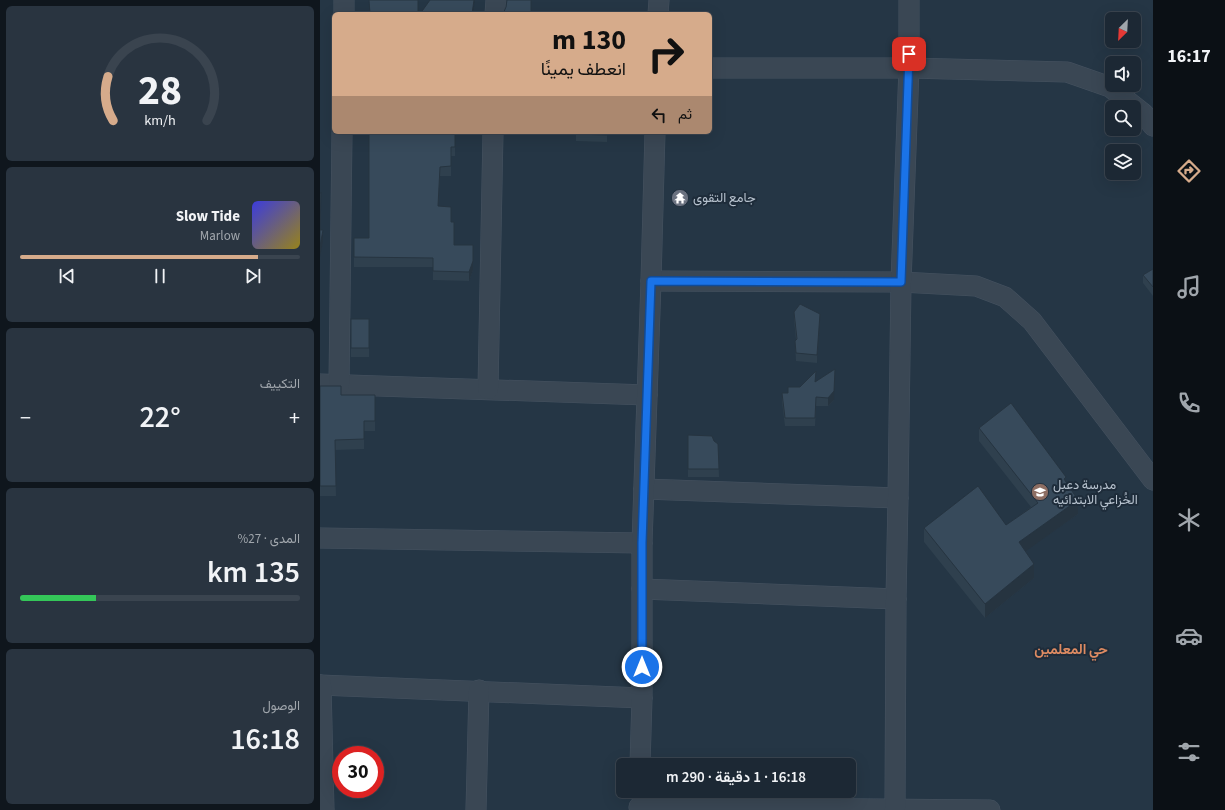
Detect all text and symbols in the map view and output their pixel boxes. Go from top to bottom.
north arrow [1105,12,1141,48]
map controls [1105,12,1141,180]
text: 130 m [552,20,626,60]
icon: right [640,28,692,80]
pin [892,37,926,71]
icon: arrive [898,43,920,65]
text: 16:17 [1167,44,1211,69]
button: sound [1105,56,1141,92]
text: انعطف يمينًا [541,57,626,82]
text: 28 [138,61,182,121]
button: search [1105,100,1141,136]
icon: left [648,104,670,126]
text: ثم [678,104,692,125]
text: km/h [144,110,176,131]
button: layers [1105,144,1141,180]
icon: directions [1175,157,1203,185]
temple icon: جامع التقوى [670,188,690,208]
place label: جامع التقوى [693,189,756,207]
text: Slow Tide [176,206,240,227]
text: Marlow [200,227,240,245]
icon: previous [56,265,78,287]
icon: pause [149,265,171,287]
icon: next [242,265,264,287]
icon: music [1175,273,1203,301]
text: التكييف [260,375,300,393]
icon: phone [1175,389,1203,417]
text: 22° [139,396,181,439]
text: − [20,402,31,434]
text: + [289,402,300,434]
place label: مدرسة دعبل الخُزاعي الابتدائيه [1053,476,1138,510]
school or university icon: مدرسة دعبل الخُزاعي الابتدائيه [1030,482,1050,502]
icon: climate [1175,506,1203,534]
text: المدى · 27% [238,530,300,548]
text: 135 km [207,551,300,594]
icon: car [1175,622,1203,650]
district label: حي المعلمین [1034,640,1108,661]
position arrow [621,646,663,688]
text: الوصول [262,697,300,715]
text: 16:18 [230,718,300,761]
icon: filters [1175,738,1203,766]
speed limit sign: 30 [332,746,384,798]
text: 16:18 · 1 دقيقة · 290 m [666,767,806,788]

